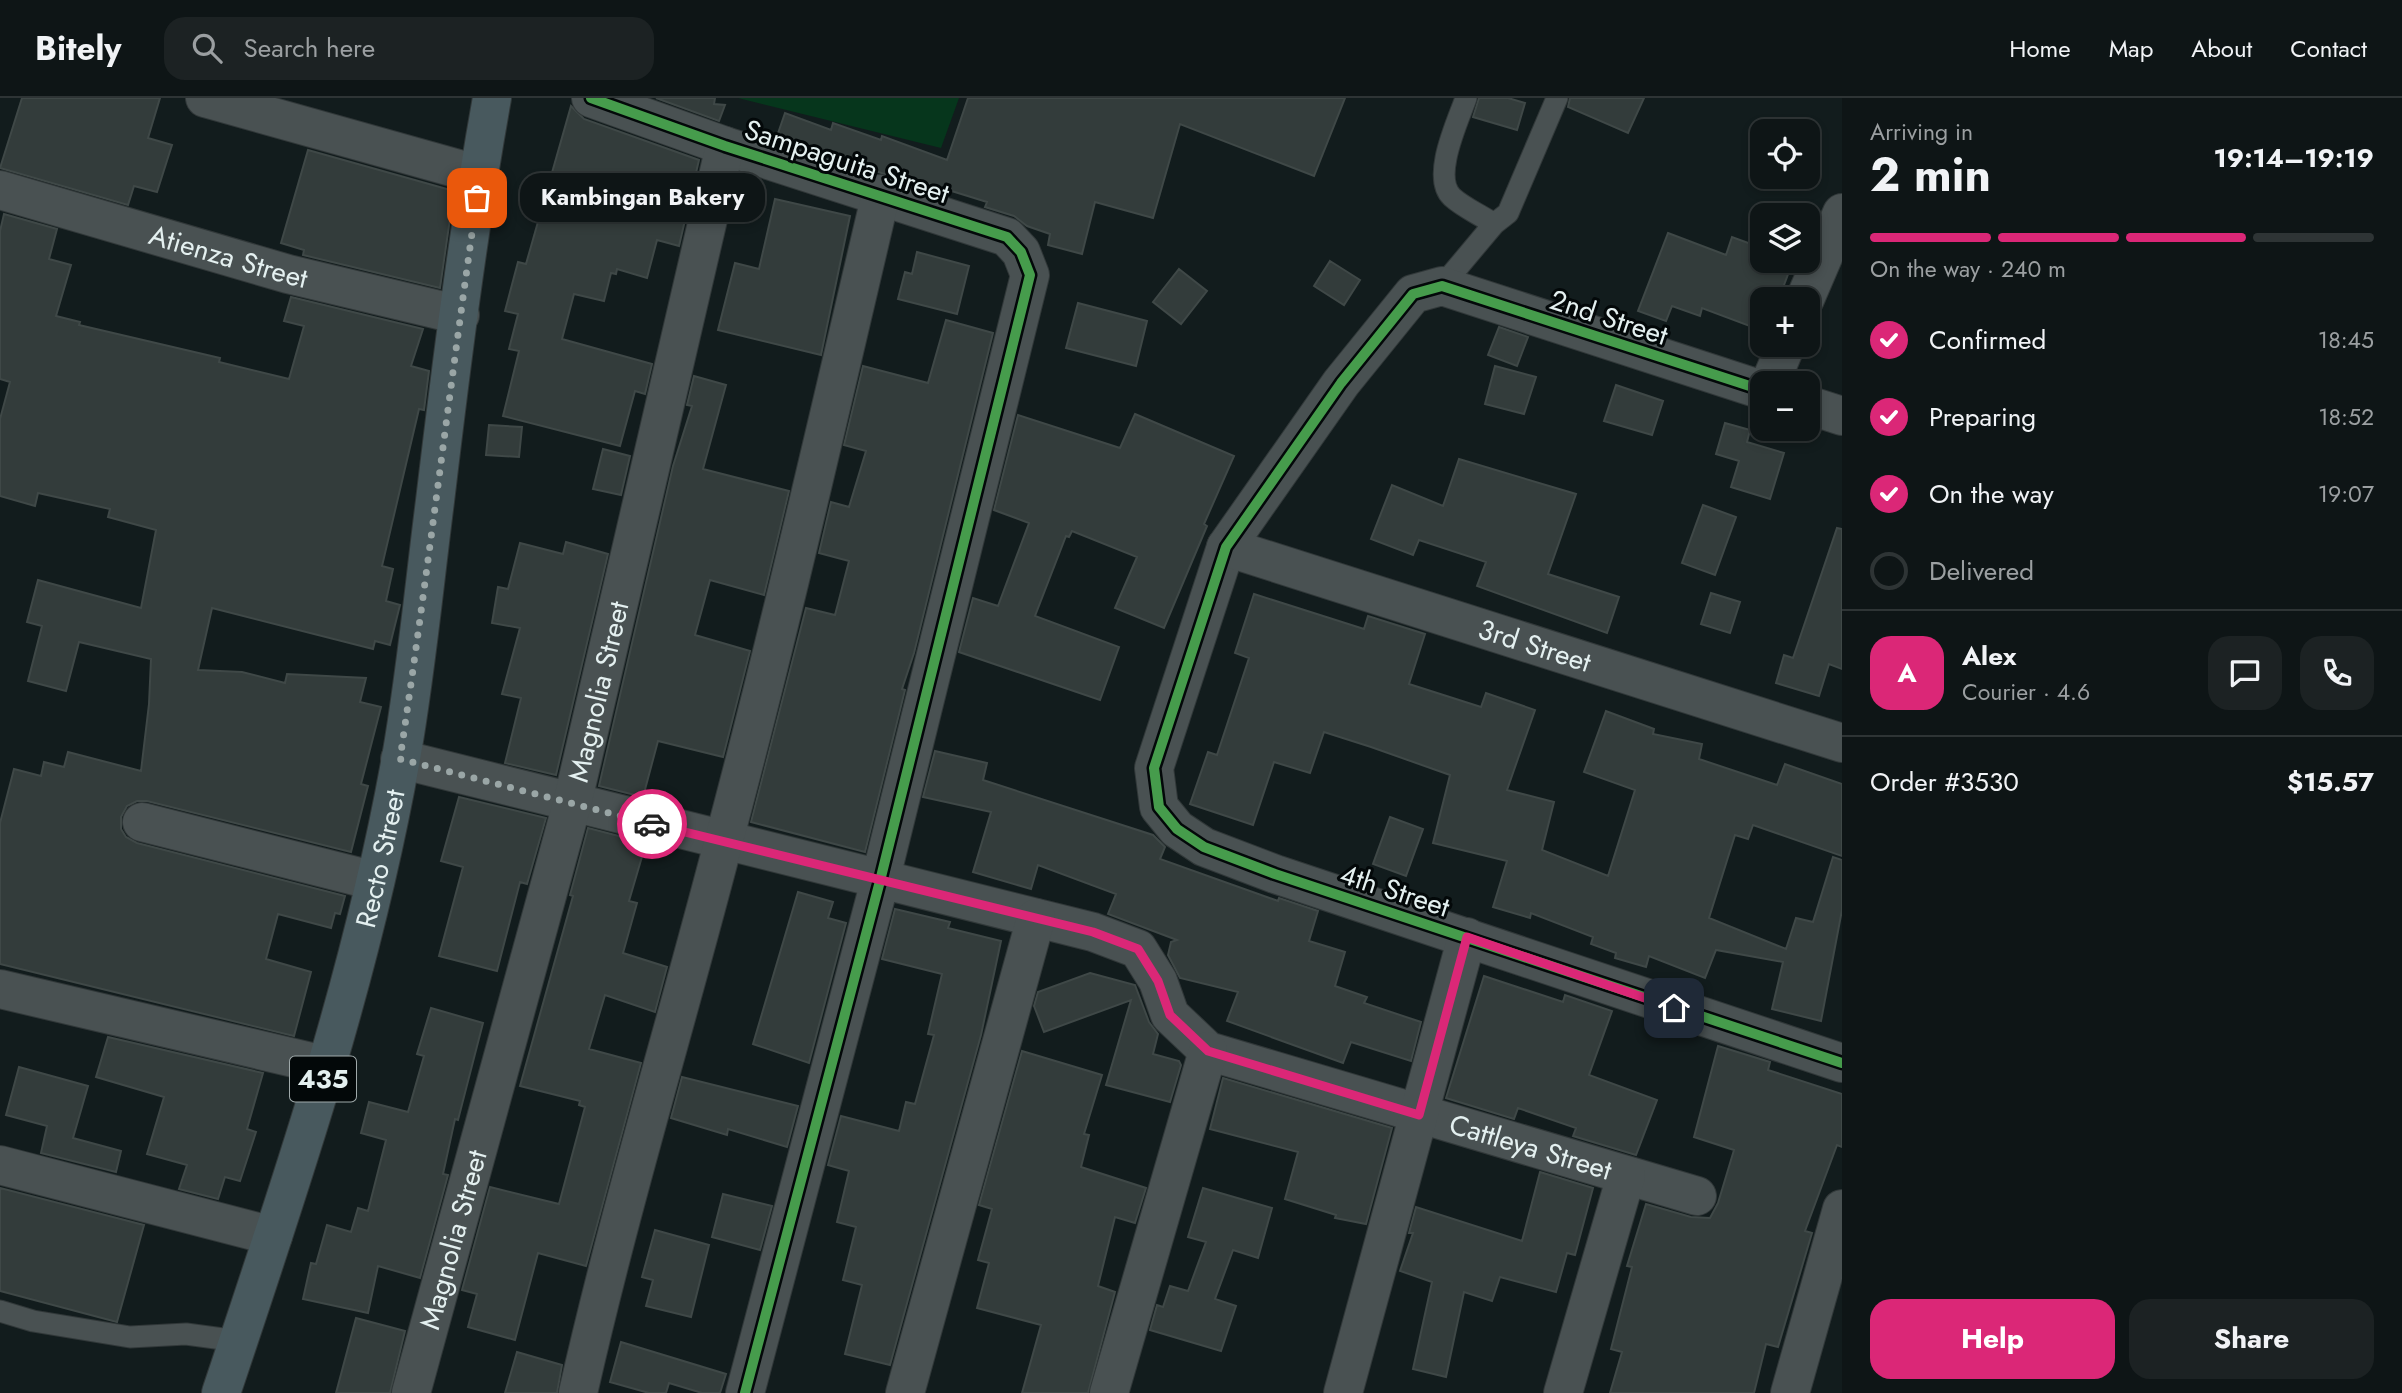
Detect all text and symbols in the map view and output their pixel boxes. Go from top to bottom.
search box [164,17,654,80]
text: Bitely [35,25,122,72]
icon: search [188,29,226,67]
text: Search here [244,29,375,67]
text: Home [2009,31,2071,66]
text: Map [2109,31,2153,66]
text: About [2191,31,2252,66]
text: Contact [2290,31,2367,66]
street label: Sampaguita Street [739,109,955,214]
text: Arriving in [1870,115,1973,149]
map controls [1750,119,1820,441]
button: locate [1750,119,1820,189]
text: 19:14–19:19 [2214,139,2374,177]
text: 2 min [1870,142,1991,208]
pin [447,168,507,228]
callout: Kambingan Bakery [519,174,764,222]
icon: bag [458,179,496,217]
text: Kambingan Bakery [541,180,744,214]
button: layers [1750,203,1820,273]
street label: Atienza Street [144,215,312,299]
text: On the way · 240 m [1870,252,2066,286]
street label: 2nd Street [1545,279,1673,356]
button: + [1750,287,1820,357]
icon: check [1870,321,1908,359]
text: Confirmed [1929,321,2046,359]
text: 18:45 [2318,323,2374,357]
button: − [1750,371,1820,441]
icon: check [1870,398,1908,436]
text: Preparing [1929,398,2036,436]
text: 18:52 [2318,400,2374,434]
icon: check [1870,475,1908,513]
text: On the way [1929,475,2054,513]
text: 19:07 [2318,477,2374,511]
text: Delivered [1929,552,2034,590]
street label: Magnolia Street [558,597,640,786]
street label: 3rd Street [1473,609,1596,683]
button: chat [2208,636,2282,710]
button: phone [2300,636,2374,710]
text: Alex [1962,637,2016,675]
text: A [1897,654,1917,692]
text: Courier · 4.6 [1962,675,2090,709]
text: Order #3530 [1870,763,2019,801]
text: $15.57 [2287,763,2374,801]
street label: Recto Street [345,786,416,932]
courier [617,789,687,859]
icon: car [633,805,671,843]
street label: 4th Street [1335,854,1455,928]
pin [1644,978,1704,1038]
icon: home [1655,989,1693,1027]
road number: 435 [290,1056,356,1102]
street label: Cattleya Street [1444,1104,1617,1191]
street label: Magnolia Street [409,1145,498,1334]
button: Help [1870,1299,2115,1379]
button: Share [2129,1299,2374,1379]

